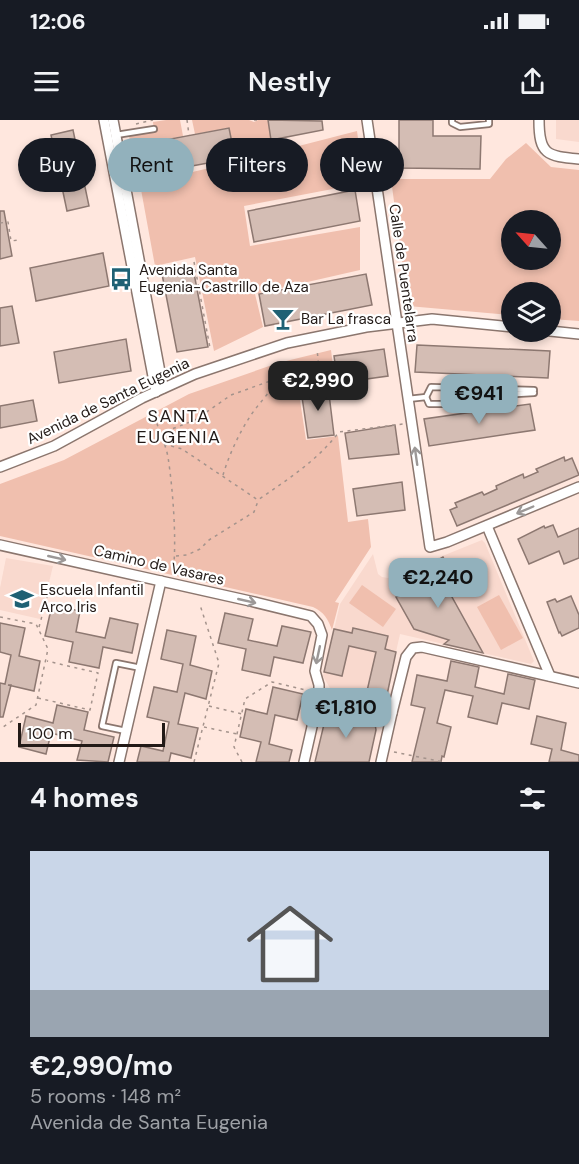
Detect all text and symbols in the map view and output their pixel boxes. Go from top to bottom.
text: 12:06 [30,7,86,36]
text: Nestly [248,64,331,99]
icon: menu [30,65,63,98]
icon: share [516,65,549,98]
chip: Buy [18,138,96,192]
chip: Rent [108,138,194,192]
chip: Filters [206,138,308,192]
chip: New [320,138,404,192]
street label: Calle de Puentelarra [384,203,424,343]
north arrow [501,210,561,270]
map controls [501,210,561,342]
place label: Avenida Santa Eugenia-Castrillo de Aza [139,260,309,297]
bus stop icon: Avenida Santa Eugenia-Castrillo de Aza [108,266,134,292]
button: layers [501,282,561,342]
bar icon: Bar La frasca [270,306,296,332]
place label: Bar La frasca [301,309,391,329]
street label: Avenida de Santa Eugenia [23,353,193,449]
pin: €2,990 [269,361,367,412]
text: €2,990 [282,367,354,393]
pin: €941 [443,374,515,425]
text: €941 [455,380,503,406]
district label: SANTA EUGENIA [137,404,221,449]
one-way arrow [410,447,421,467]
one-way arrow [516,505,535,516]
street label: Camino de Vasares [92,540,226,590]
one-way arrow [47,553,66,564]
pin: €2,240 [389,558,487,609]
text: €2,240 [403,564,473,590]
place label: Escuela Infantil Arco Iris [40,580,144,617]
school or university icon: Escuela Infantil Arco Iris [9,586,35,612]
one-way arrow [238,595,257,607]
one-way arrow [312,644,323,664]
pin: €1,810 [297,688,395,739]
text: €1,810 [315,694,377,720]
scale bar [18,720,165,748]
text: 100 m [27,723,72,744]
text: 4 homes [30,781,139,815]
icon: filters [516,782,549,815]
icon: home [236,890,344,998]
text: €2,990/mo [30,1049,173,1083]
text: 5 rooms · 148 m² [30,1083,181,1109]
text: Avenida de Santa Eugenia [30,1109,268,1135]

